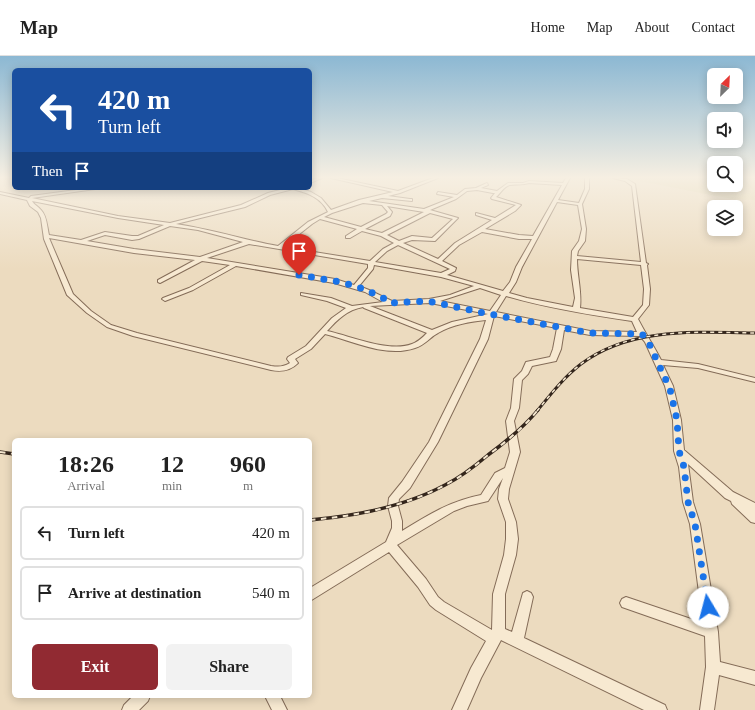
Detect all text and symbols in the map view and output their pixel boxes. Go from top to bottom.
text: Map [20,17,58,38]
text: Home [531,20,565,35]
text: Map [587,20,612,35]
text: About [634,20,669,35]
text: Contact [691,20,735,35]
north arrow [707,68,743,104]
map controls [707,68,743,236]
icon: left [32,84,84,136]
text: 420 m [98,84,170,115]
button: sound [707,112,743,148]
text: Turn left [98,117,161,137]
button: search [707,156,743,192]
icon: arrive [71,160,93,182]
text: Then [32,163,63,179]
button: layers [707,200,743,236]
pin [282,234,316,275]
icon: arrive [288,240,310,262]
text: 18:26 [58,451,114,477]
text: 12 [160,451,184,477]
text: 960 [230,451,266,477]
text: Arrival [67,478,105,493]
text: min [162,478,182,493]
text: m [243,478,253,493]
icon: left [34,522,56,544]
text: Turn left [68,525,125,541]
text: 420 m [252,525,290,541]
icon: arrive [34,582,56,604]
text: Arrive at destination [68,585,201,601]
text: 540 m [252,585,290,601]
position arrow [687,586,729,628]
button: Exit [32,644,158,690]
button: Share [166,644,292,690]

